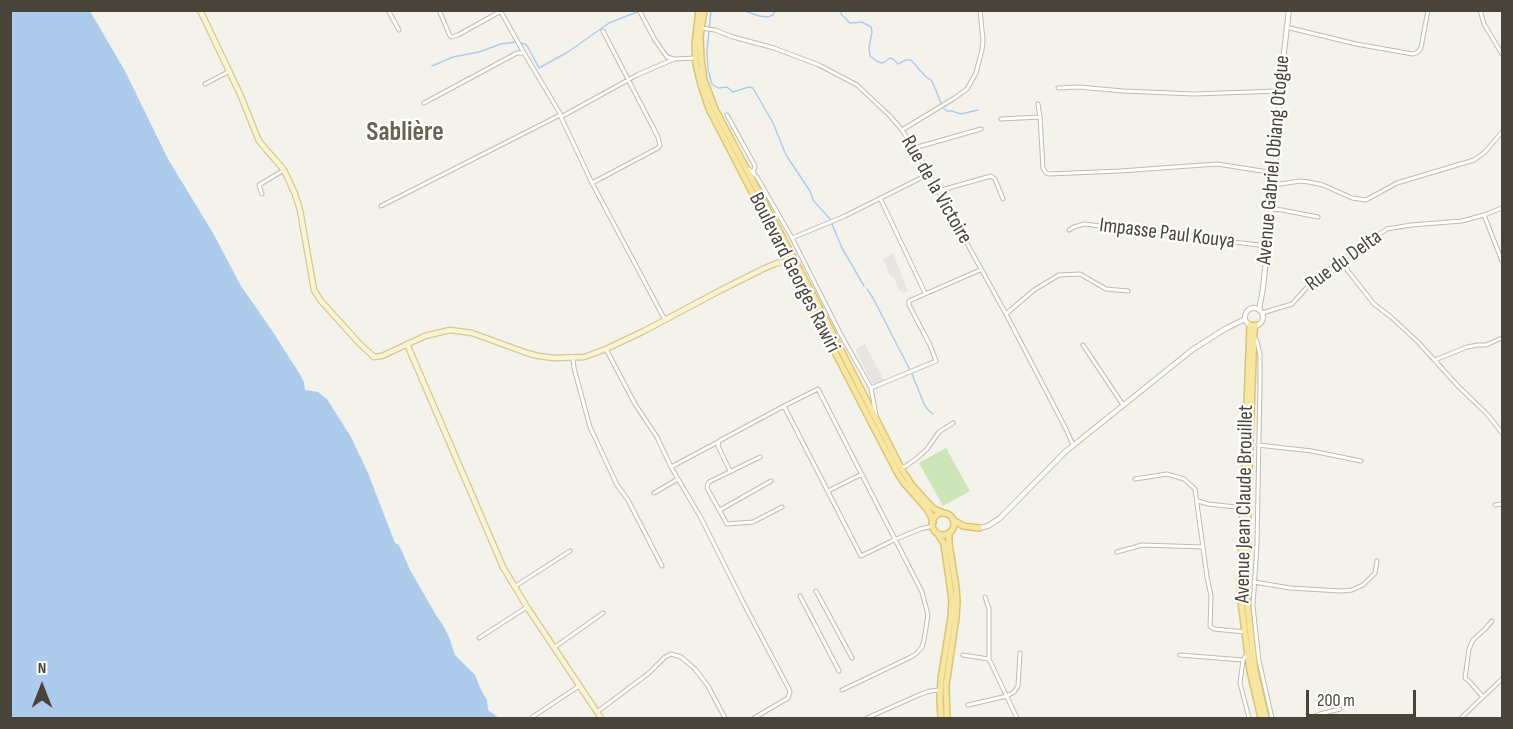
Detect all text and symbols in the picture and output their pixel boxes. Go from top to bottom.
street label: Avenue Gabriel Obiang Otogue [1252,54,1296,266]
district label: Sablière [366,117,444,149]
street label: Rue de la Victoire [895,131,977,249]
street label: Boulevard Georges Rawiri [743,189,845,357]
street label: Impasse Paul Kouya [1098,213,1236,255]
street label: Rue du Delta [1301,225,1387,297]
street label: Avenue Jean Claude Brouillet [1231,405,1259,603]
north arrow [12,657,72,717]
text: N [38,659,46,678]
scale bar [1309,678,1418,716]
text: 200 m [1317,690,1355,711]

